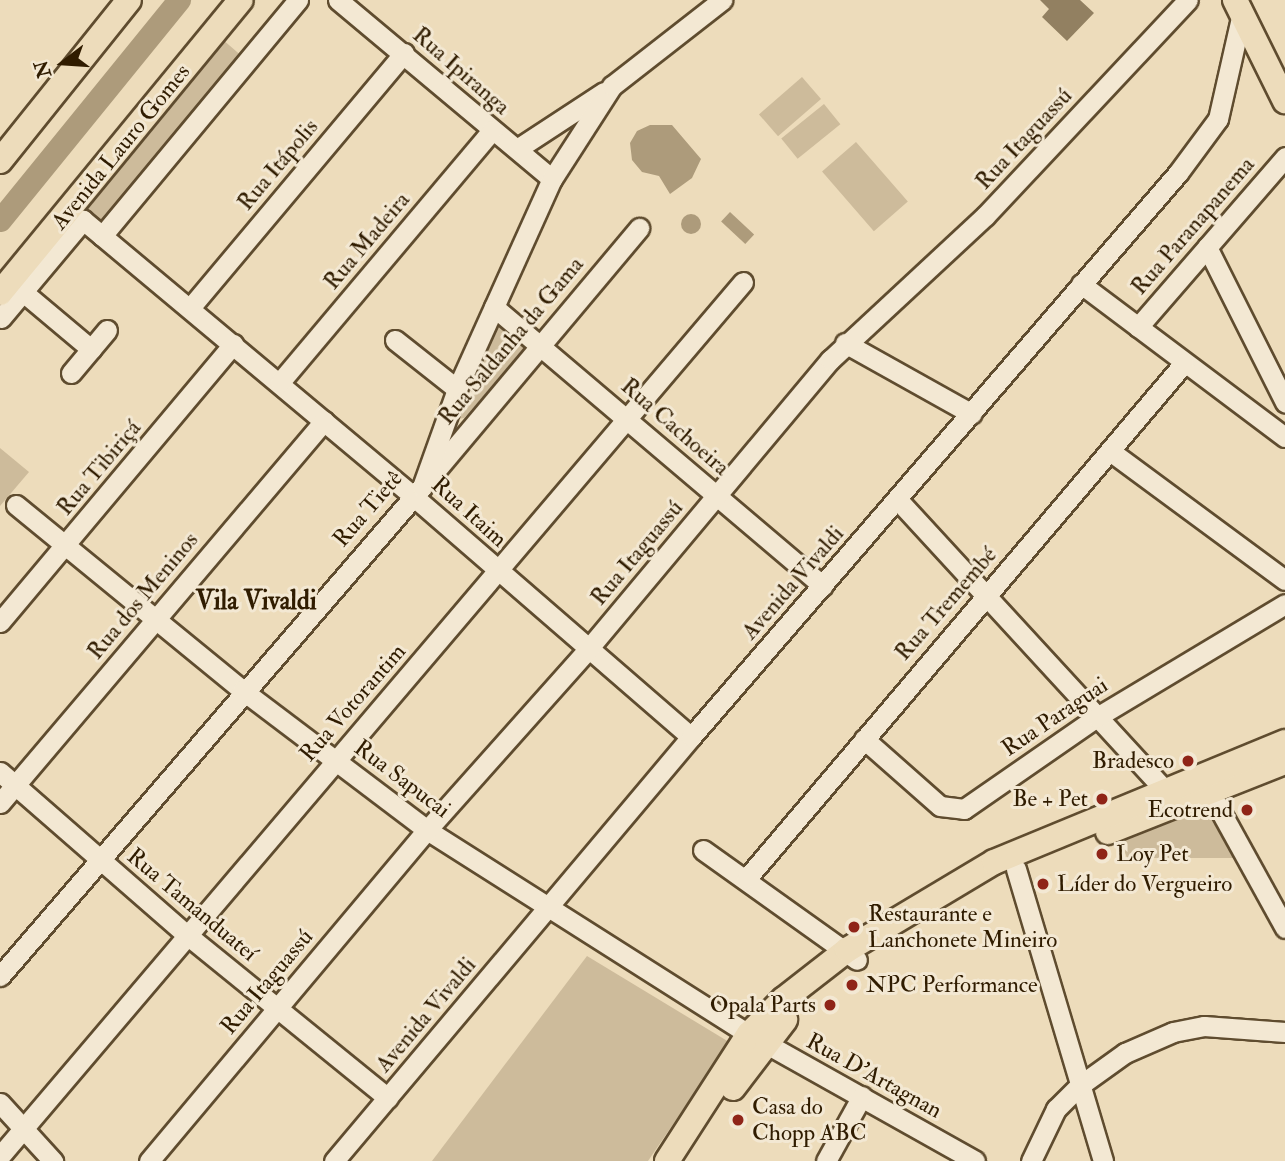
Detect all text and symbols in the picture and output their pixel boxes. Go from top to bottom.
street label: Rua Ipiranga [407,21,515,121]
north arrow [28,28,98,98]
text: N [29,58,57,81]
street label: Avenida Lauro Gomes [46,59,196,235]
street label: Rua Itaguassú [970,82,1078,196]
street label: Rua Itápolis [232,114,324,216]
street label: Rua Paranapanema [1126,151,1260,301]
street label: Rua Madeira [318,187,416,295]
street label: Rua Saldanha da Gama [433,251,589,431]
street label: Rua Cachoeira [615,372,735,482]
street label: Rua Tibiriçá [51,415,147,521]
street label: Rua Tietê [327,465,409,553]
street label: Rua Itaim [425,471,513,553]
street label: Rua Itaguassú [585,495,689,611]
street label: Avenida Vivaldi [736,521,850,645]
street label: Rua dos Meninos [82,527,204,665]
street label: Rua Tremembé [889,542,1003,666]
district label: Vila Vivaldi [195,586,317,618]
street label: Rua Votorantim [294,638,412,768]
street label: Rua Paraguai [997,672,1113,762]
street label: Rua Sapucai [349,734,455,824]
place label: Bradesco [1092,747,1174,775]
marker: Bradesco [1180,753,1196,769]
place label: Be + Pet [1012,785,1088,813]
marker: Be + Pet [1094,791,1110,807]
place label: Ecotrend [1147,796,1233,824]
marker: Ecotrend [1239,802,1255,818]
place label: Loy Pet [1116,840,1189,868]
street label: Rua Tamanduateí [121,843,263,967]
marker: Loy Pet [1094,846,1110,862]
place label: Líder do Vergueiro [1057,870,1232,898]
marker: Líder do Vergueiro [1035,876,1051,892]
place label: Restaurante e Lanchonete Mineiro [868,900,1057,954]
marker: Restaurante e Lanchonete Mineiro [846,919,862,935]
street label: Rua Itaguassú [215,924,319,1040]
street label: Avenida Vivaldi [370,952,482,1078]
place label: NPC Performance [866,971,1038,999]
marker: NPC Performance [844,977,860,993]
place label: Opala Parts [710,991,816,1019]
marker: Opala Parts [822,997,838,1013]
street label: Rua D'Artagnan [801,1027,947,1125]
place label: Casa do Chopp ABC [752,1093,867,1147]
marker: Casa do Chopp ABC [730,1112,746,1128]

